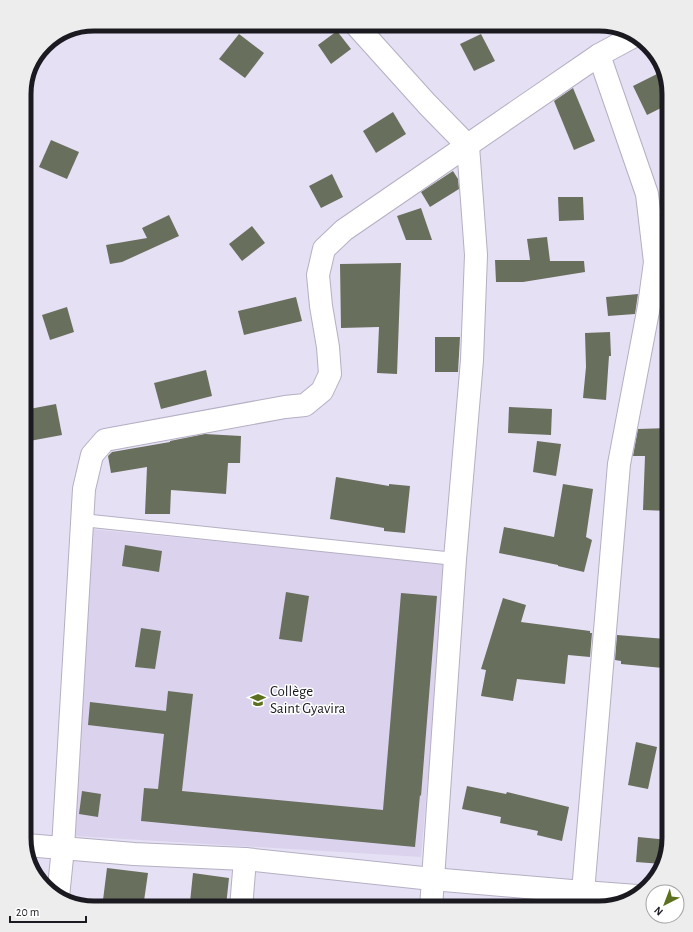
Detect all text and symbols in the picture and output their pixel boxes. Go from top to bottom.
place label: Collège Saint Gyavira [270,684,346,716]
school or university icon: Collège Saint Gyavira [249,691,267,709]
north arrow [645,884,685,924]
scale bar [10,898,86,924]
text: N [652,904,665,918]
text: 20 m [16,906,39,918]

